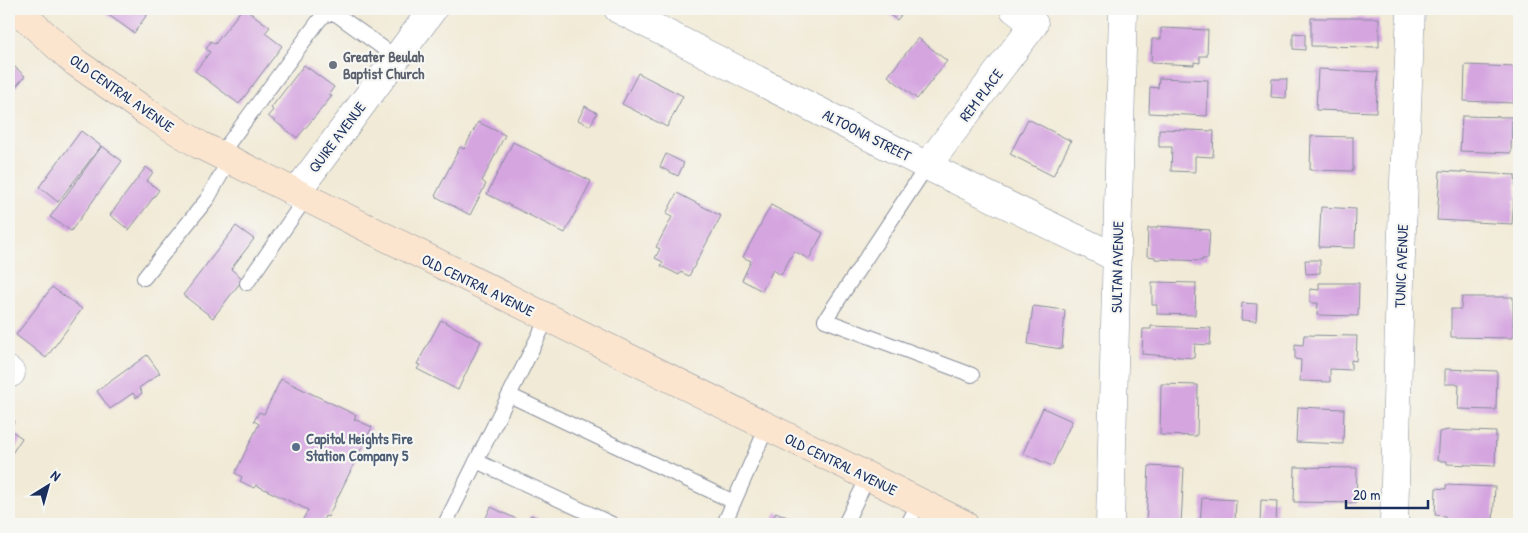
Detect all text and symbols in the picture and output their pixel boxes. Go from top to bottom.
place label: Greater Beulah Baptist Church [343,46,425,85]
street label: OLD CENTRAL AVENUE [66,49,179,137]
marker: Greater Beulah Baptist Church [327,59,339,71]
street label: REM PLACE [954,64,1008,126]
street label: QUIRE AVENUE [303,97,371,177]
street label: ALTOONA STREET [819,104,916,167]
street label: SULTAN AVENUE [1106,221,1128,313]
street label: TUNIC AVENUE [1389,223,1413,308]
street label: OLD CENTRAL AVENUE [418,249,538,322]
place label: Capitol Heights Fire Station Company 5 [306,428,413,467]
street label: OLD CENTRAL AVENUE [781,428,901,501]
marker: Capitol Heights Fire Station Company 5 [290,441,302,453]
north arrow [22,460,72,510]
text: N [47,465,65,485]
scale bar [1346,478,1428,510]
text: 20 m [1353,484,1380,505]

